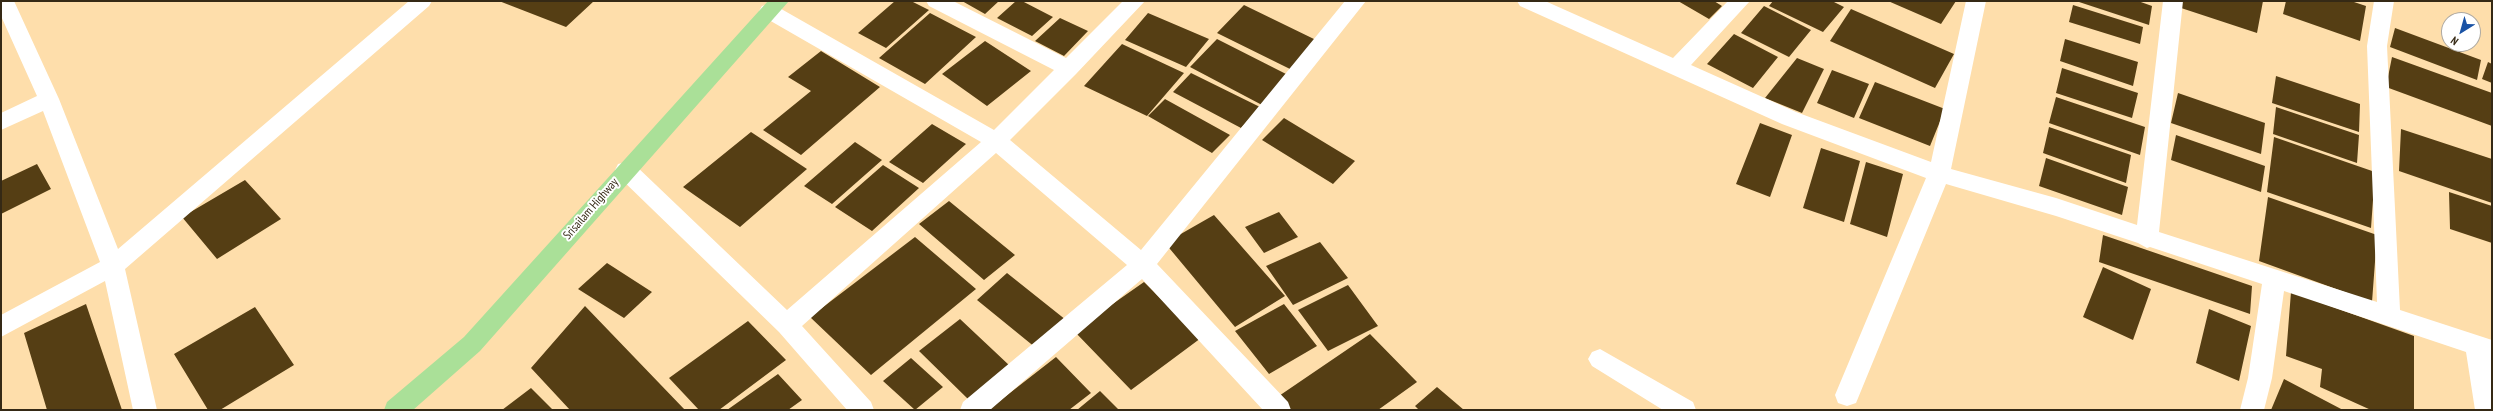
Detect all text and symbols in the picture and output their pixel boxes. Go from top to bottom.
north arrow [2441,12,2481,52]
text: N [2448,33,2461,48]
street label: Srisailam Highway [561,175,621,243]

